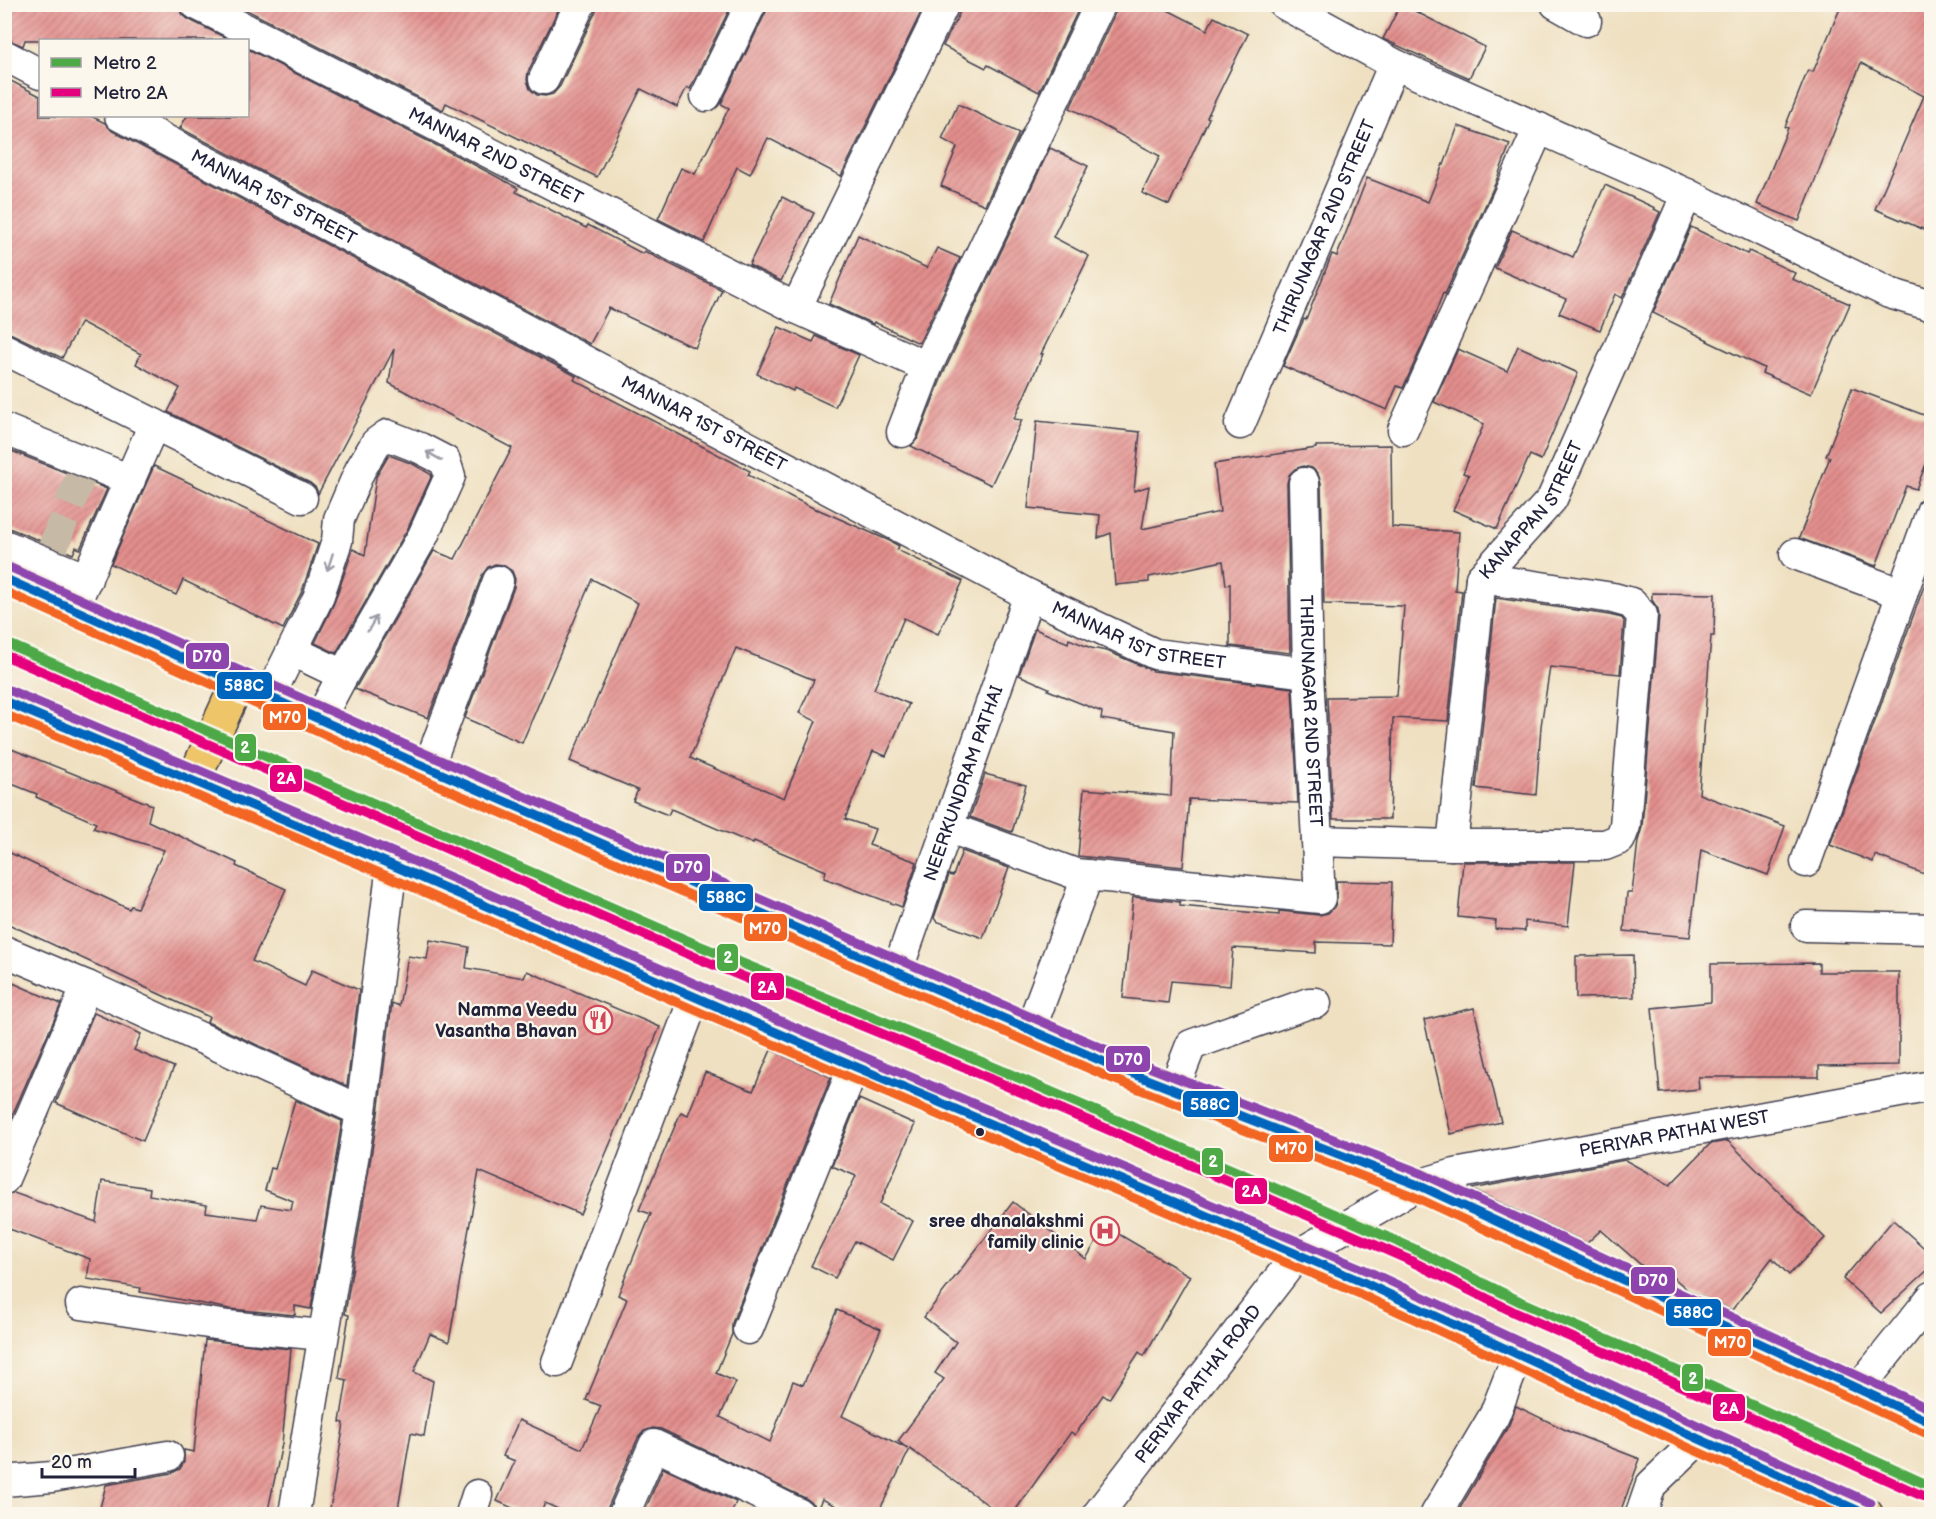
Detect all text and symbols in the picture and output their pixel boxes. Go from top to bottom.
legend [39,39,249,117]
text: Metro 2 [93,53,157,74]
text: Metro 2A [93,83,168,104]
street label: MANNAR 2ND STREET [405,103,586,209]
street label: THIRUNAGAR 2ND STREET [1269,116,1380,338]
street label: MANNAR 1ST STREET [187,145,360,250]
street label: MANNAR 1ST STREET [617,372,790,476]
street label: KANAPPAN STREET [1475,438,1587,584]
one-way arrow [426,449,443,461]
one-way arrow [324,552,335,571]
street label: THIRUNAGAR 2ND STREET [1295,595,1326,828]
street label: MANNAR 1ST STREET [1048,597,1227,674]
one-way arrow [367,616,378,634]
line badge: D70 [185,642,230,670]
text: D70 [192,648,222,667]
line badge: 588C [216,671,273,700]
text: 588C [224,677,264,696]
street label: NEERKUNDRAM PATHAI [920,683,1007,884]
line badge: M70 [262,703,307,731]
text: M70 [269,709,301,728]
line badge: 2 [234,733,257,762]
text: 2 [240,739,250,758]
line badge: 2A [269,764,303,793]
text: 2A [276,770,296,789]
line badge: D70 [665,853,711,882]
text: D70 [673,859,703,878]
line badge: 588C [698,883,754,912]
text: 588C [706,889,746,908]
line badge: M70 [743,913,788,942]
text: M70 [749,920,781,939]
line badge: 2 [716,943,739,972]
text: 2 [723,949,733,968]
line badge: 2A [750,972,785,1001]
text: 2A [757,979,777,998]
place label: Namma Veedu Vasantha Bhavan [435,1000,577,1042]
restaurant icon: Namma Veedu Vasantha Bhavan [582,1004,614,1036]
line badge: D70 [1105,1045,1151,1073]
text: D70 [1113,1051,1143,1070]
line badge: 588C [1182,1090,1239,1118]
text: 588C [1190,1096,1230,1115]
street label: PERIYAR PATHAI WEST [1578,1106,1771,1162]
unlabelled marker [974,1126,986,1138]
line badge: M70 [1268,1134,1314,1163]
text: M70 [1275,1140,1307,1159]
line badge: 2 [1201,1147,1224,1176]
text: 2 [1208,1153,1218,1172]
line badge: 2A [1234,1177,1268,1205]
text: 2A [1241,1183,1261,1202]
place label: sree dhanalakshmi family clinic [929,1211,1084,1253]
hospital icon: sree dhanalakshmi family clinic [1089,1215,1121,1247]
line badge: D70 [1630,1266,1676,1295]
text: D70 [1638,1272,1668,1291]
line badge: 588C [1665,1298,1722,1327]
street label: PERIYAR PATHAI ROAD [1131,1301,1266,1468]
text: 588C [1673,1304,1713,1323]
line badge: M70 [1707,1328,1752,1357]
text: M70 [1714,1334,1746,1353]
line badge: 2 [1681,1363,1704,1392]
text: 2 [1688,1370,1698,1389]
line badge: 2A [1712,1393,1746,1422]
text: 2A [1719,1400,1739,1419]
scale bar [42,1441,135,1479]
text: 20 m [51,1452,92,1473]

